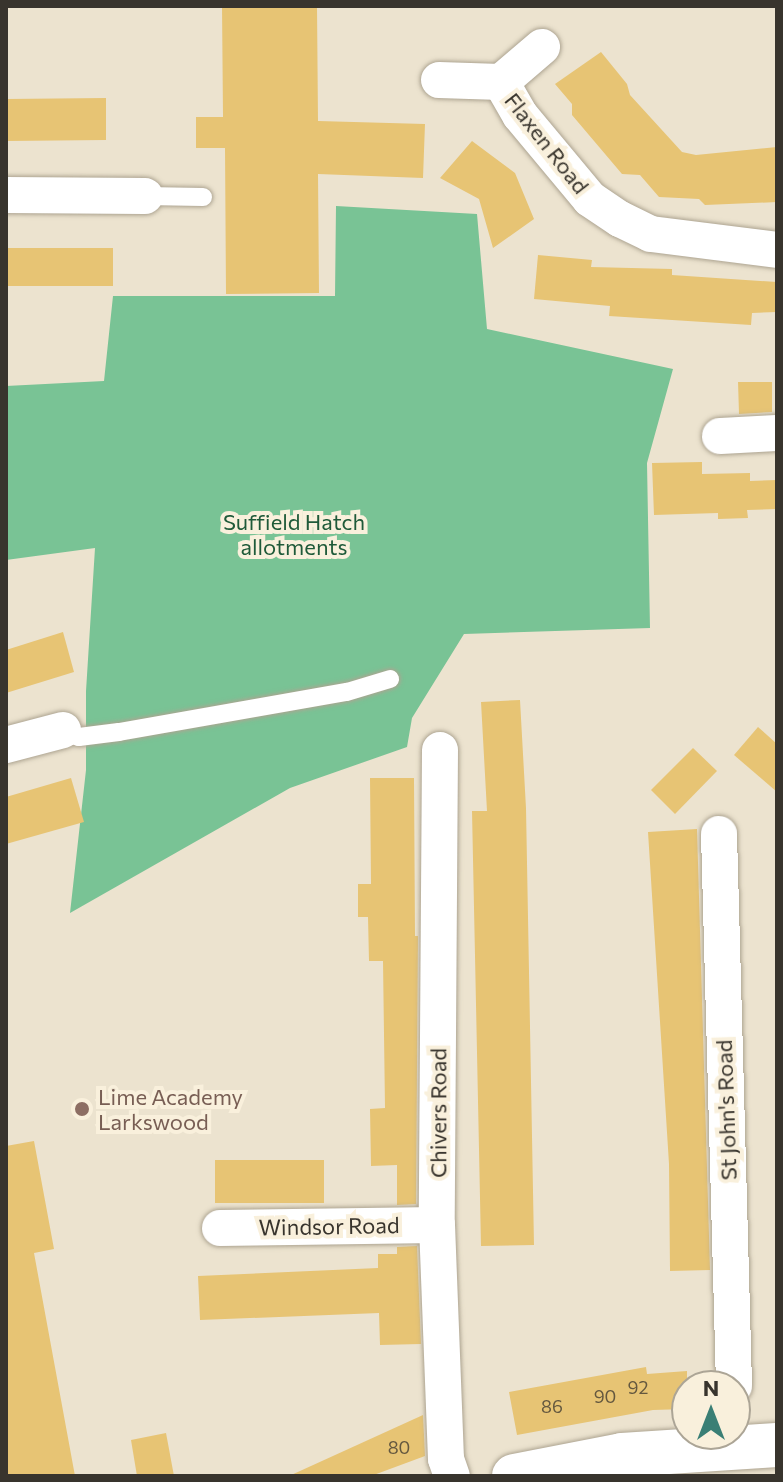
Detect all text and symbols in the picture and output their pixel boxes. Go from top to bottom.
street label: Flaxen Road [499,87,595,199]
park label: Suffield Hatch allotments [223,508,365,560]
street label: St John's Road [710,1039,742,1181]
street label: Chivers Road [425,1048,451,1178]
place label: Lime Academy Larkswood [98,1083,243,1134]
marker: Lime Academy Larkswood [73,1100,91,1118]
street label: Windsor Road [258,1212,400,1240]
north arrow [671,1370,751,1450]
text: N [703,1374,719,1401]
house number: 92 [628,1376,648,1398]
house number: 90 [594,1385,616,1407]
house number: 86 [541,1395,563,1417]
house number: 80 [388,1436,410,1458]

